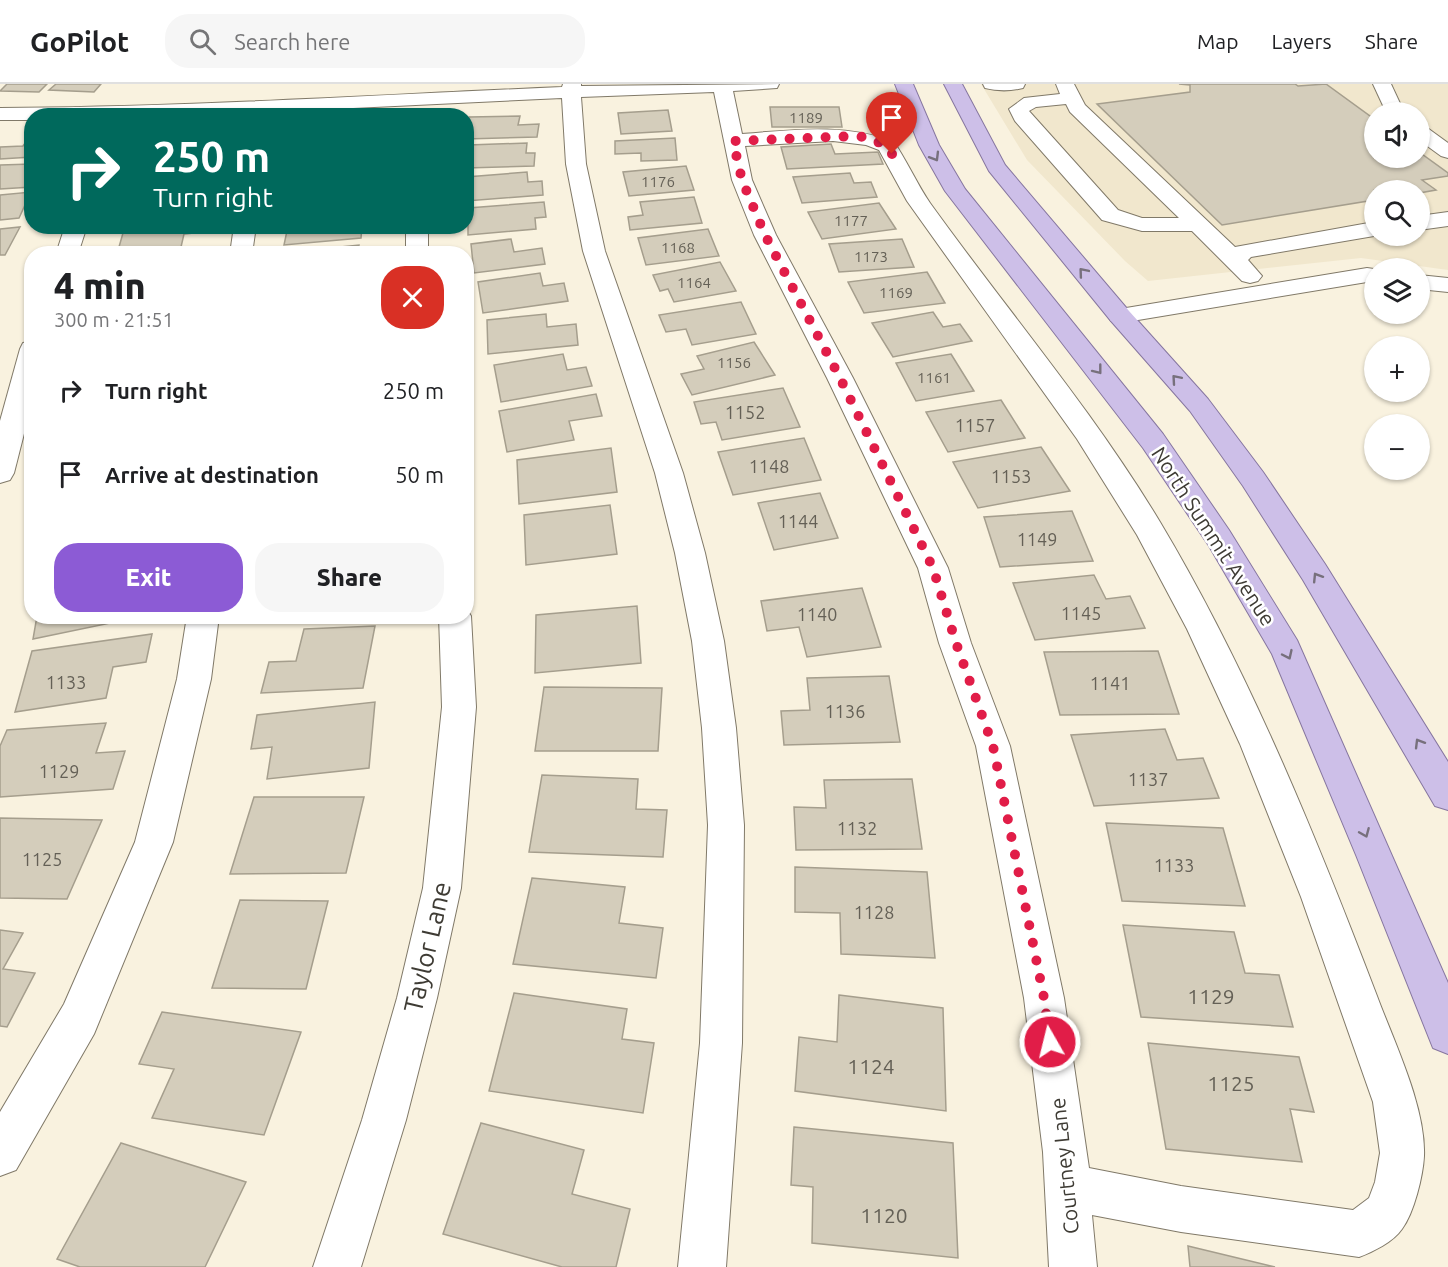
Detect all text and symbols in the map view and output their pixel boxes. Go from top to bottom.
search box [165,14,585,68]
icon: search [186,25,219,58]
text: GoPilot [30,26,129,57]
text: Search here [234,29,350,54]
text: Map [1197,29,1238,53]
text: Layers [1271,29,1332,53]
text: Share [1365,29,1418,53]
pin [866,92,917,154]
icon: arrive [875,101,908,134]
map controls [1364,102,1430,480]
button: sound [1364,102,1430,168]
house number: 1189 [789,109,823,126]
icon: right [54,132,132,210]
text: 250 m [153,133,270,180]
one-way arrow [928,151,940,161]
house number: 1176 [641,173,675,190]
button: search [1364,180,1430,246]
text: Turn right [153,182,273,212]
house number: 1177 [834,212,868,229]
house number: 1168 [661,239,695,256]
house number: 1173 [854,248,888,265]
button: layers [1364,258,1430,324]
text: 4 min [54,265,146,306]
button: close [381,266,444,329]
one-way arrow [1079,267,1090,278]
house number: 1164 [677,274,711,291]
house number: 1169 [879,284,913,301]
text: 300 m · 21:51 [54,308,174,331]
button: + [1364,336,1430,402]
house number: 1156 [717,354,751,371]
one-way arrow [1091,364,1102,375]
house number: 1161 [917,369,951,386]
icon: right [54,374,87,407]
one-way arrow [1172,375,1183,386]
text: Turn right [105,378,207,403]
text: 250 m [383,378,444,403]
house number: 1152 [725,402,765,422]
button: − [1364,414,1430,480]
house number: 1157 [955,415,995,435]
street label: North Summit Avenue [1147,442,1281,630]
house number: 1148 [749,456,789,476]
icon: arrive [54,458,87,491]
text: Arrive at destination [105,462,319,487]
text: 50 m [395,462,444,487]
house number: 1153 [991,466,1031,486]
house number: 1144 [778,511,818,531]
house number: 1149 [1017,529,1057,549]
button: Exit [54,543,243,612]
button: Share [255,543,444,612]
one-way arrow [1312,573,1324,583]
house number: 1145 [1061,603,1101,623]
house number: 1140 [797,604,837,624]
one-way arrow [1280,648,1292,659]
house number: 1133 [46,672,86,692]
house number: 1141 [1090,673,1130,693]
house number: 1136 [825,701,865,721]
one-way arrow [1414,739,1426,749]
house number: 1129 [39,761,79,781]
house number: 1137 [1128,769,1168,789]
house number: 1132 [837,818,877,838]
one-way arrow [1358,827,1370,838]
house number: 1125 [22,849,62,869]
house number: 1133 [1154,855,1194,875]
street label: Taylor Lane [398,879,456,1015]
house number: 1128 [854,902,894,922]
house number: 1129 [1187,984,1235,1008]
position arrow [1018,1010,1082,1074]
house number: 1124 [847,1054,895,1078]
house number: 1125 [1207,1071,1255,1095]
street label: Courtney Lane [1045,1097,1083,1235]
house number: 1120 [860,1203,908,1227]

